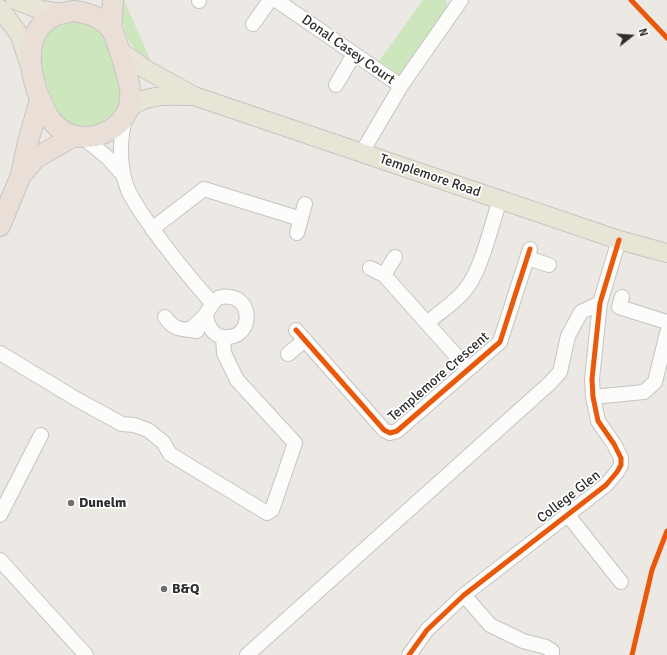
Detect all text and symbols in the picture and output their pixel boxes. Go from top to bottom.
street label: Donal Casey Court [298,12,398,88]
north arrow [611,16,651,56]
text: N [636,27,650,38]
street label: Templemore Road [377,151,483,201]
street label: Templemore Crescent [385,329,493,425]
street label: College Glen [534,467,604,527]
place label: Dunelm [79,495,126,511]
marker: Dunelm [66,498,76,508]
place label: B&Q [172,581,199,597]
marker: B&Q [159,584,169,594]

